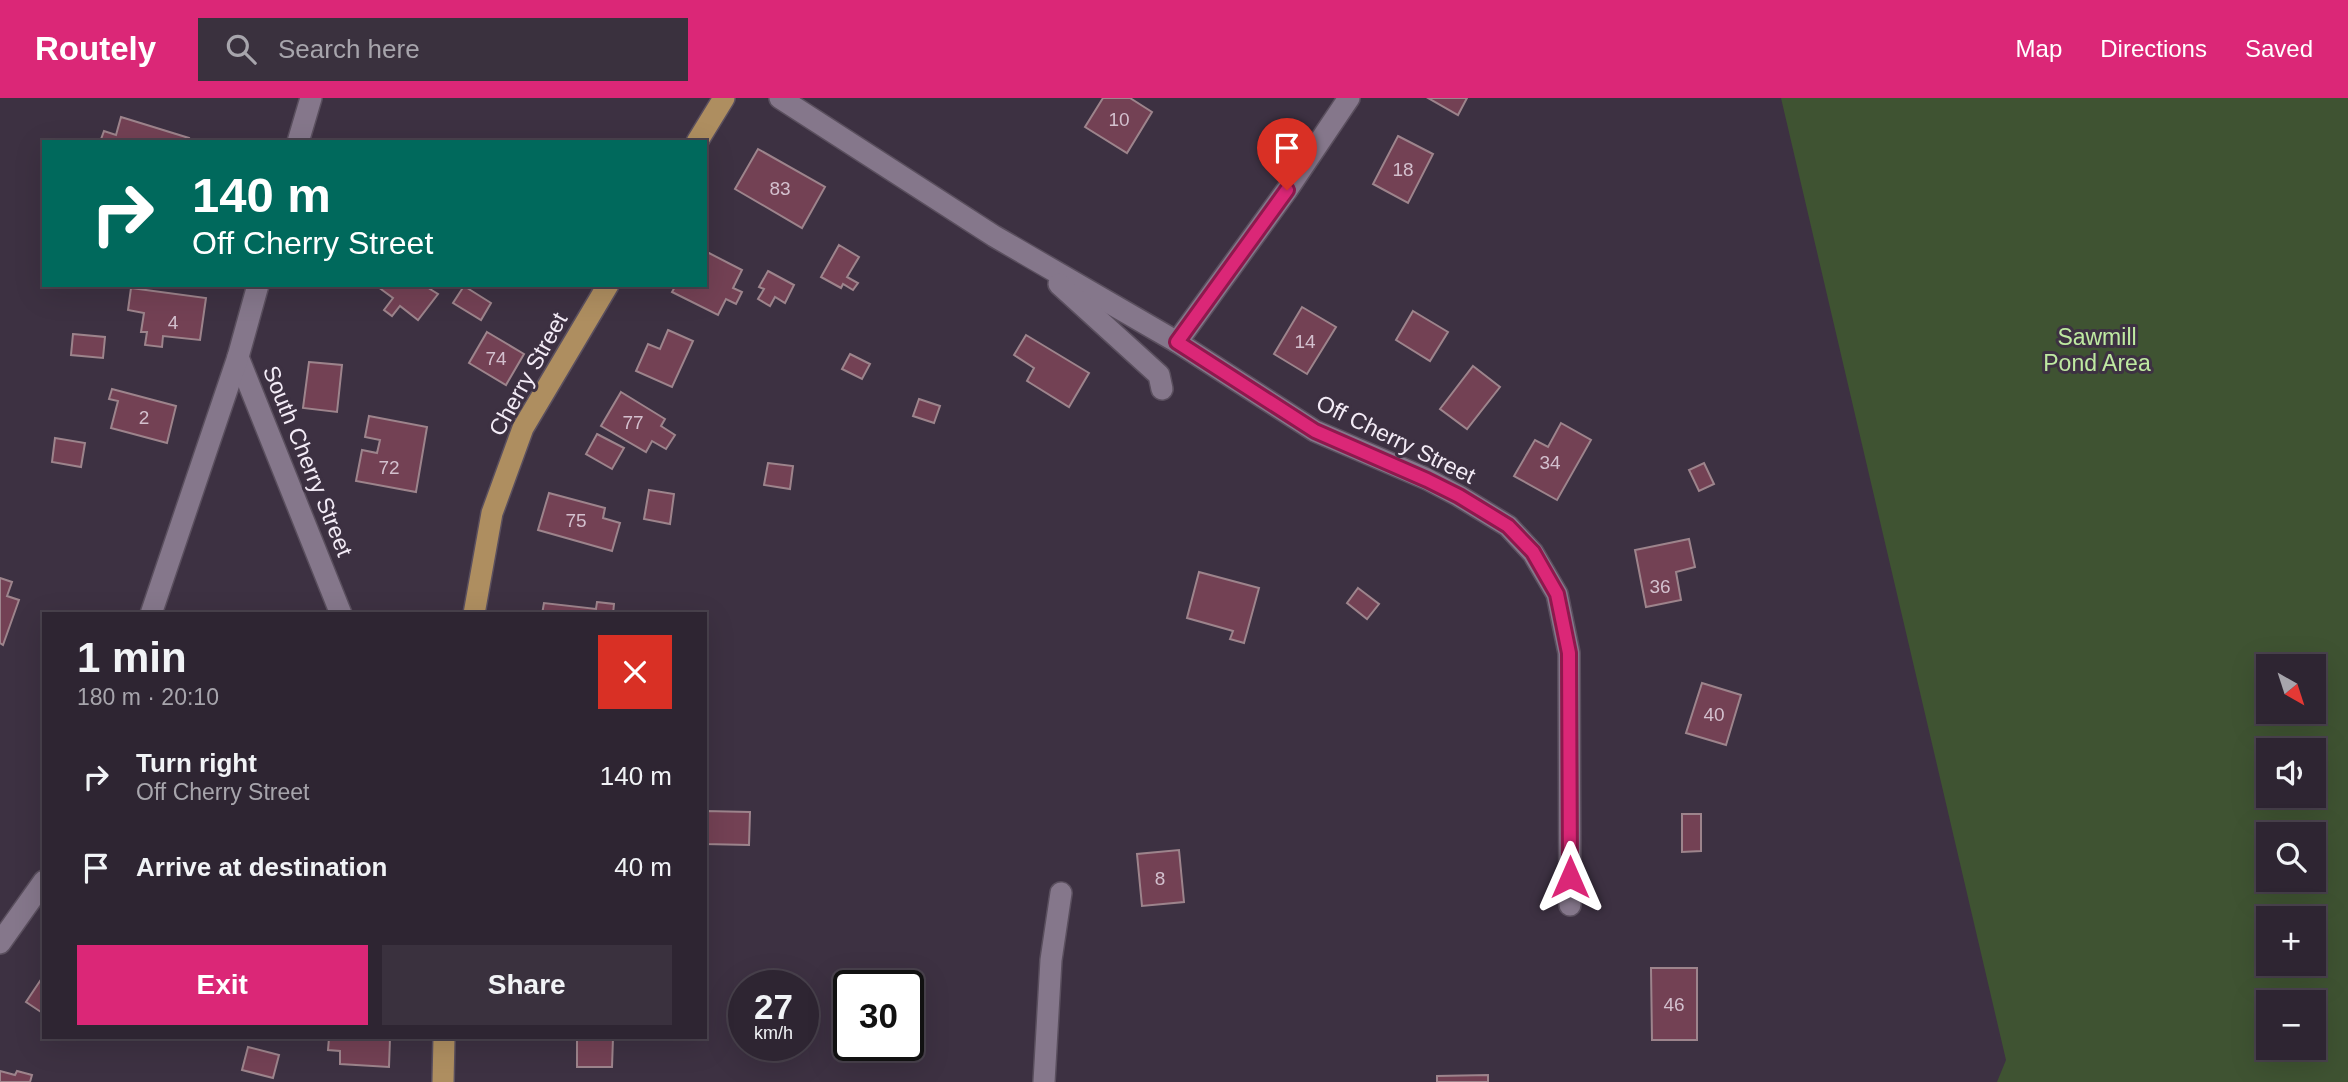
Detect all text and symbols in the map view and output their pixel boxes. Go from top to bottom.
search box [198,18,688,81]
text: Routely [35,30,156,67]
icon: search [222,30,260,68]
text: Search here [278,34,420,64]
text: Map [2016,35,2062,62]
text: Directions [2100,35,2207,62]
text: Saved [2245,35,2313,62]
house number: 10 [1108,109,1130,130]
pin [1257,118,1317,190]
icon: arrive [1268,129,1306,167]
house number: 18 [1392,159,1414,180]
icon: right [77,168,168,259]
text: 140 m [192,168,331,222]
house number: 83 [769,178,791,199]
text: Off Cherry Street [192,225,433,261]
street label: Cherry Street [483,307,573,440]
house number: 4 [168,312,179,333]
park label: Sawmill Pond Area [2043,324,2151,376]
house number: 14 [1294,331,1316,352]
house number: 74 [485,348,507,369]
street label: South Cherry Street [258,362,358,561]
street label: Off Cherry Street [1312,389,1480,489]
house number: 2 [139,407,149,428]
house number: 77 [622,412,644,433]
house number: 34 [1539,452,1561,473]
house number: 72 [378,457,400,478]
house number: 75 [565,510,587,531]
house number: 36 [1649,576,1671,597]
text: 1 min [77,634,187,681]
button: close [598,635,672,709]
north arrow [2256,654,2326,724]
map controls [2256,654,2326,1060]
text: 180 m · 20:10 [77,684,219,710]
house number: 40 [1703,704,1725,725]
button: sound [2256,738,2326,808]
text: Turn right [136,748,257,778]
icon: right [77,758,115,796]
text: 140 m [600,761,672,791]
text: Off Cherry Street [136,779,309,805]
button: search [2256,822,2326,892]
position arrow [1533,840,1607,914]
icon: arrive [77,849,115,887]
text: Arrive at destination [136,852,387,882]
text: 40 m [614,852,672,882]
house number: 8 [1155,868,1165,889]
button: + [2256,906,2326,976]
button: Exit [77,945,368,1025]
button: Share [382,945,672,1025]
speed limit sign: 30 [833,970,924,1061]
text: 27 [754,987,793,1026]
button: − [2256,990,2326,1060]
house number: 46 [1663,994,1685,1015]
text: km/h [754,1023,793,1043]

